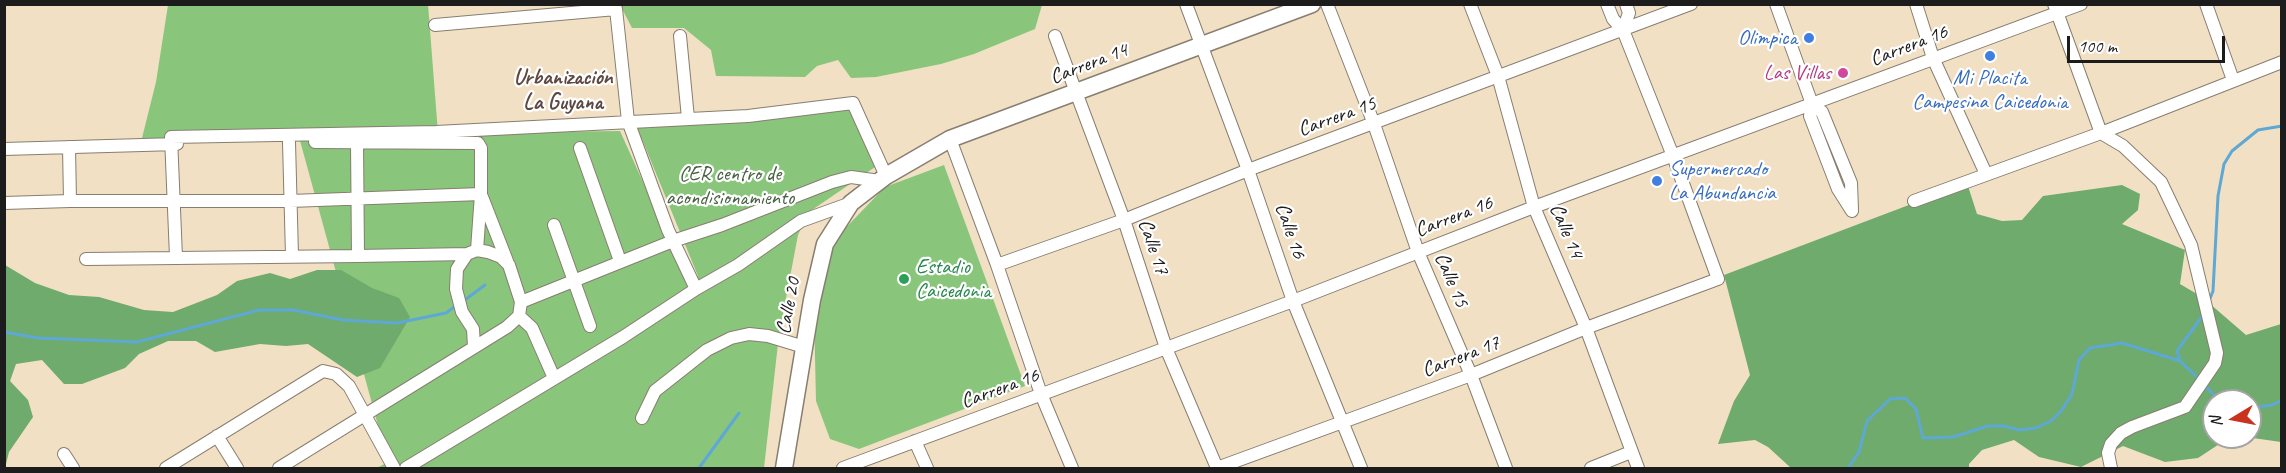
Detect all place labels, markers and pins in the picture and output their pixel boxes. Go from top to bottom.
place label: Olimpica [1738,25,1797,51]
marker: Olimpica [1802,31,1816,45]
marker: Mi Placita Campesina Caicedonia [1983,49,1997,63]
place label: Las Villas [1764,60,1831,86]
place label: Mi Placita Campesina Caicedonia [1912,65,2068,115]
marker: Las Villas [1836,66,1850,80]
place label: Supermercado La Abundancia [1669,156,1775,206]
marker: Supermercado La Abundancia [1650,174,1664,188]
place label: Estadio Caicedonia [916,254,991,304]
marker: Estadio Caicedonia [897,272,911,286]

